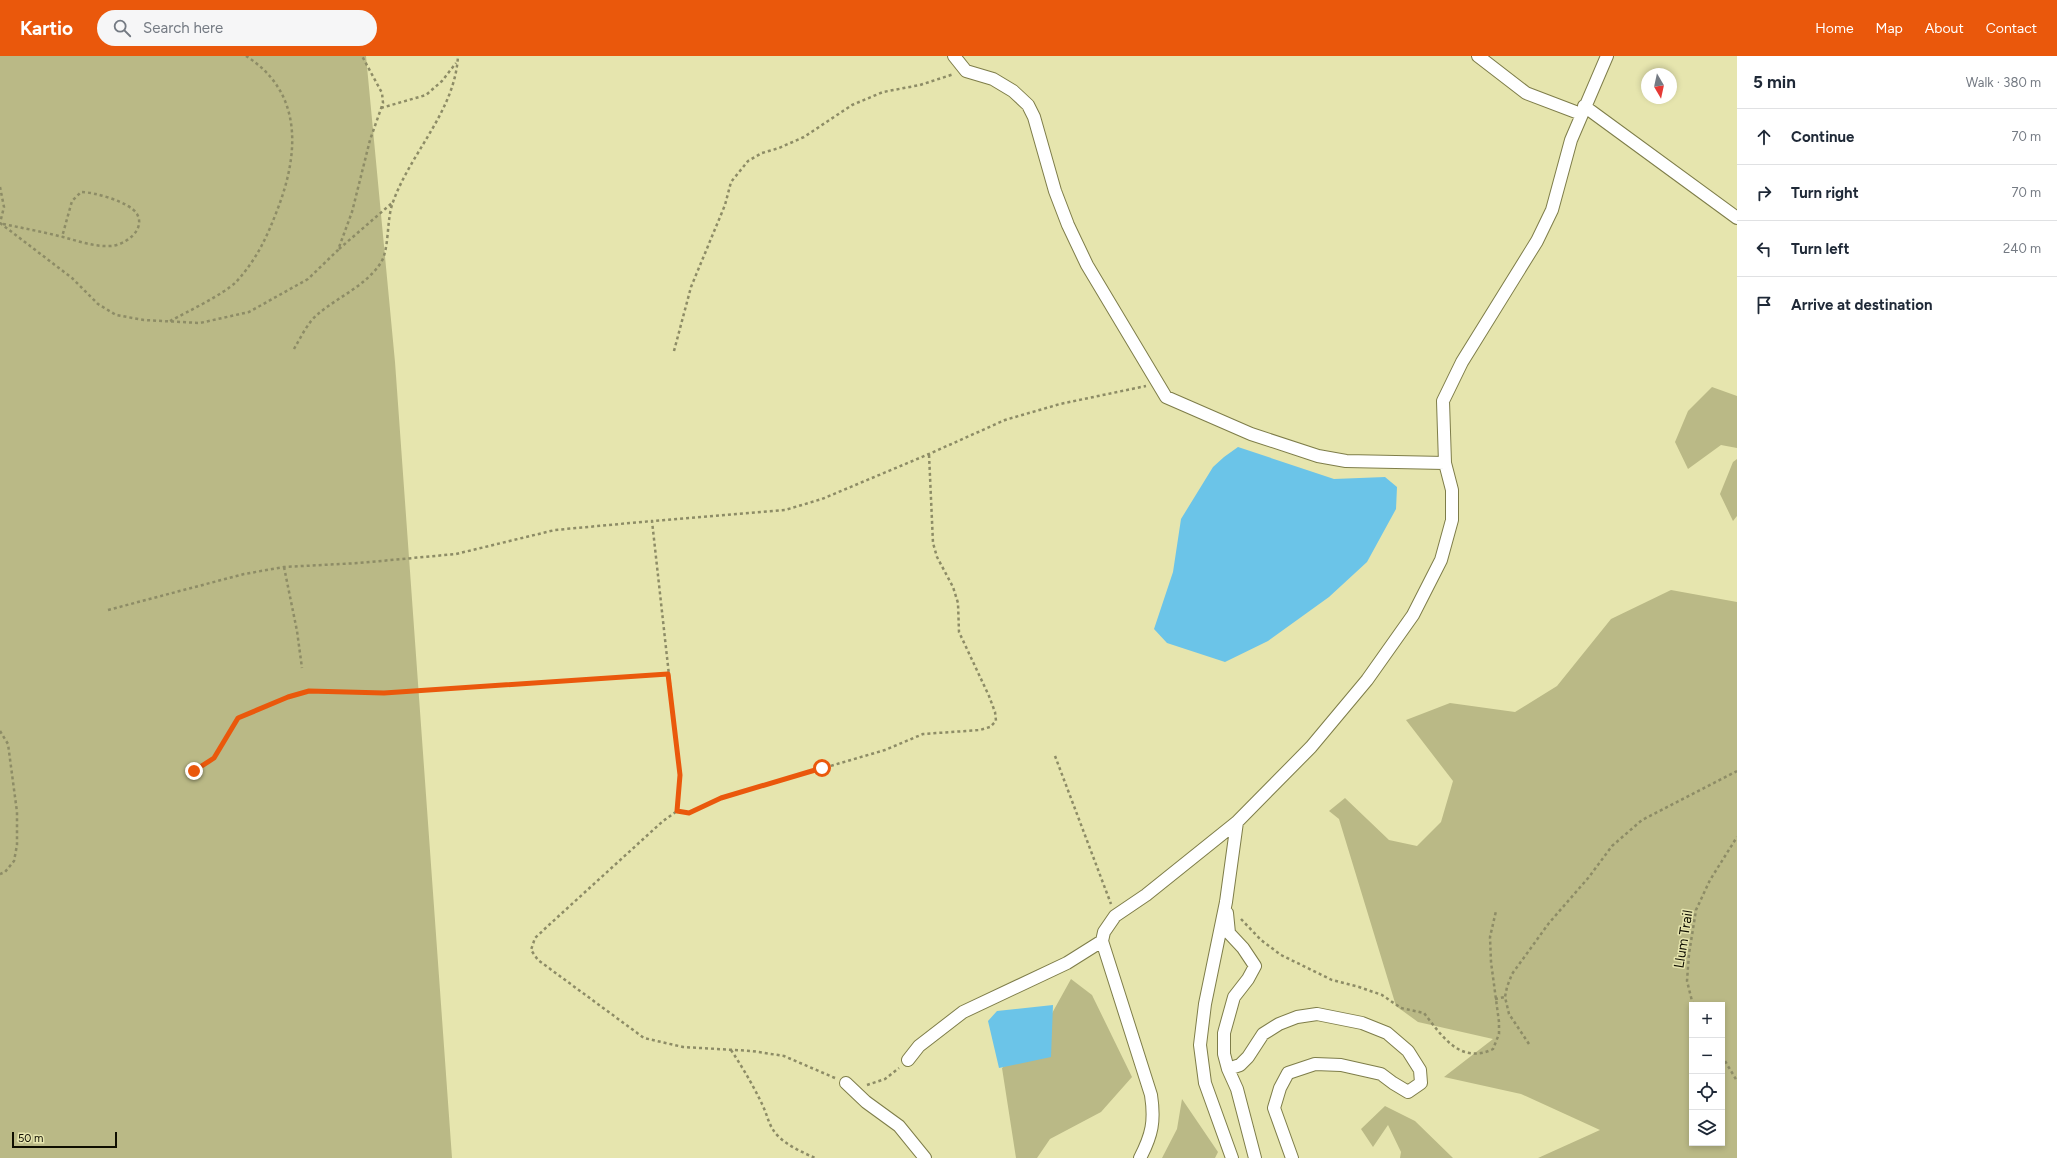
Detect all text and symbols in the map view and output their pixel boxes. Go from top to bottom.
search box [97,10,377,46]
text: Kartio [20,17,73,40]
icon: search [111,17,133,39]
text: Search here [143,19,223,37]
text: Home [1815,20,1854,37]
text: Map [1876,20,1903,37]
text: About [1925,20,1964,37]
text: Contact [1986,20,2037,37]
north arrow [1641,68,1677,104]
text: 5 min [1753,72,1796,92]
text: Walk · 380 m [1966,75,2041,90]
icon: ahead [1753,126,1775,148]
text: Continue [1791,128,1854,146]
text: 70 m [2011,129,2041,144]
icon: right [1753,182,1775,204]
text: Turn right [1791,184,1859,202]
text: 70 m [2011,185,2041,200]
icon: left [1753,238,1775,260]
text: Turn left [1791,240,1849,258]
text: 240 m [2003,241,2041,256]
icon: arrive [1753,294,1775,316]
text: Arrive at destination [1791,296,1932,314]
route start [813,759,831,777]
route end [185,762,203,780]
street label: Llum Trail [1670,909,1696,969]
map controls [1689,1002,1725,1146]
button: + [1689,1002,1725,1038]
button: − [1689,1038,1725,1074]
button: locate [1689,1074,1725,1110]
button: layers [1689,1110,1725,1146]
scale bar [12,1130,117,1149]
text: 50 m [18,1132,43,1145]

